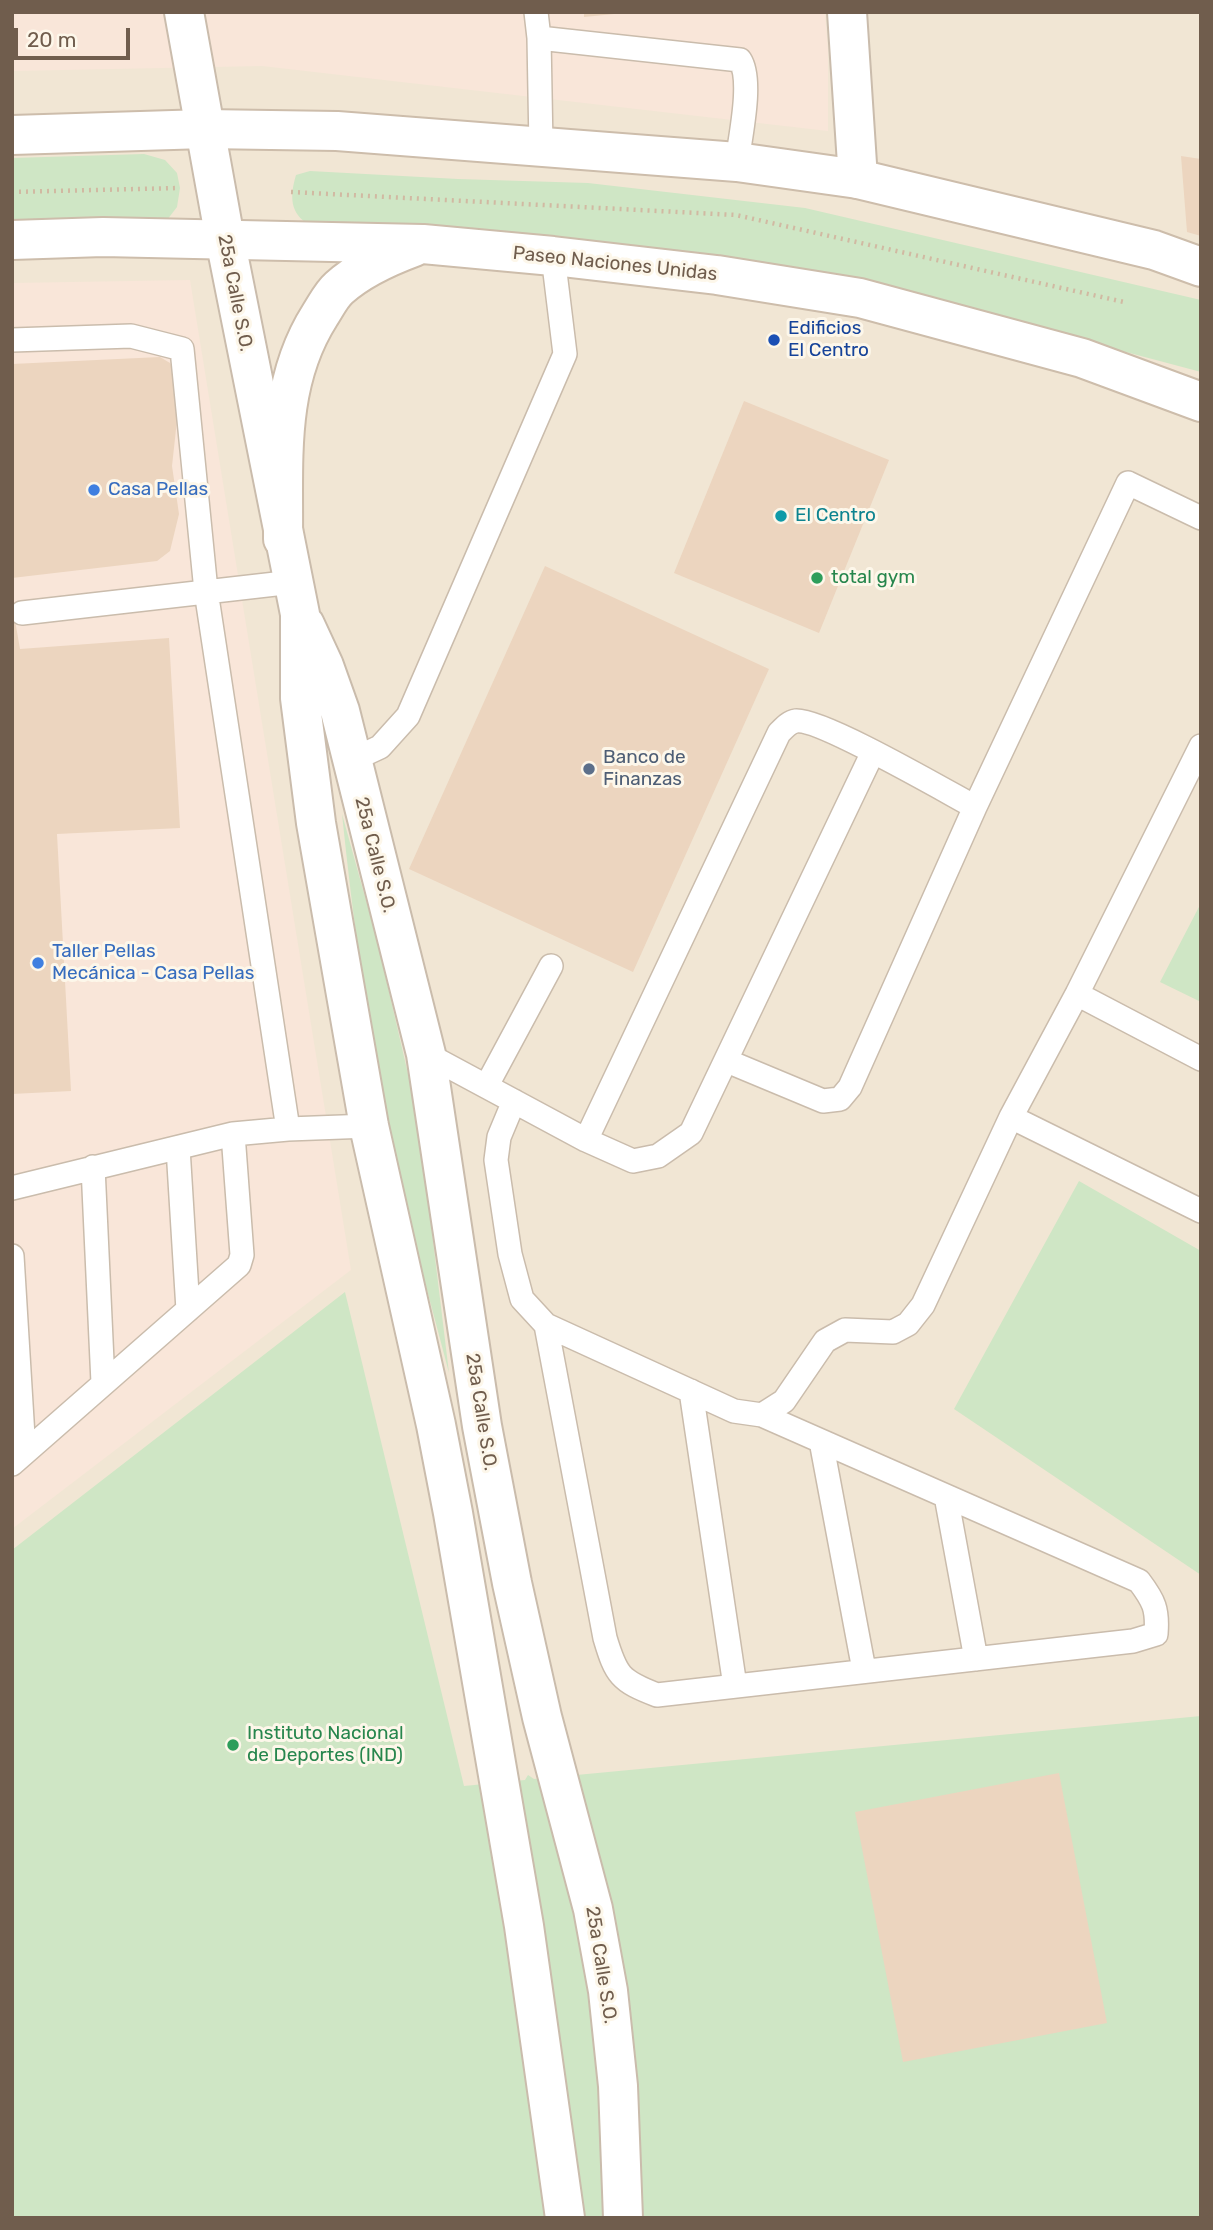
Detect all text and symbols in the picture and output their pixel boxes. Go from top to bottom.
scale bar [18,14,133,58]
text: 20 m [27,27,76,52]
street label: 25a Calle S.O. [212,232,258,354]
street label: Paseo Naciones Unidas [512,242,718,286]
place label: Edificios El Centro [788,318,869,362]
marker: Edificios El Centro [766,332,782,348]
place label: Casa Pellas [108,479,208,501]
marker: Casa Pellas [86,482,102,498]
place label: El Centro [795,505,876,527]
marker: El Centro [773,508,789,524]
place label: total gym [831,567,915,589]
marker: total gym [809,570,825,586]
place label: Banco de Finanzas [603,747,686,791]
marker: Banco de Finanzas [581,761,597,777]
street label: 25a Calle S.O. [350,795,400,915]
place label: Taller Pellas Mecánica - Casa Pellas [52,941,254,985]
marker: Taller Pellas Mecánica - Casa Pellas [30,955,46,971]
street label: 25a Calle S.O. [460,1352,502,1472]
place label: Instituto Nacional de Deportes (IND) [247,1723,404,1767]
marker: Instituto Nacional de Deportes (IND) [225,1737,241,1753]
street label: 25a Calle S.O. [580,1905,622,2025]

